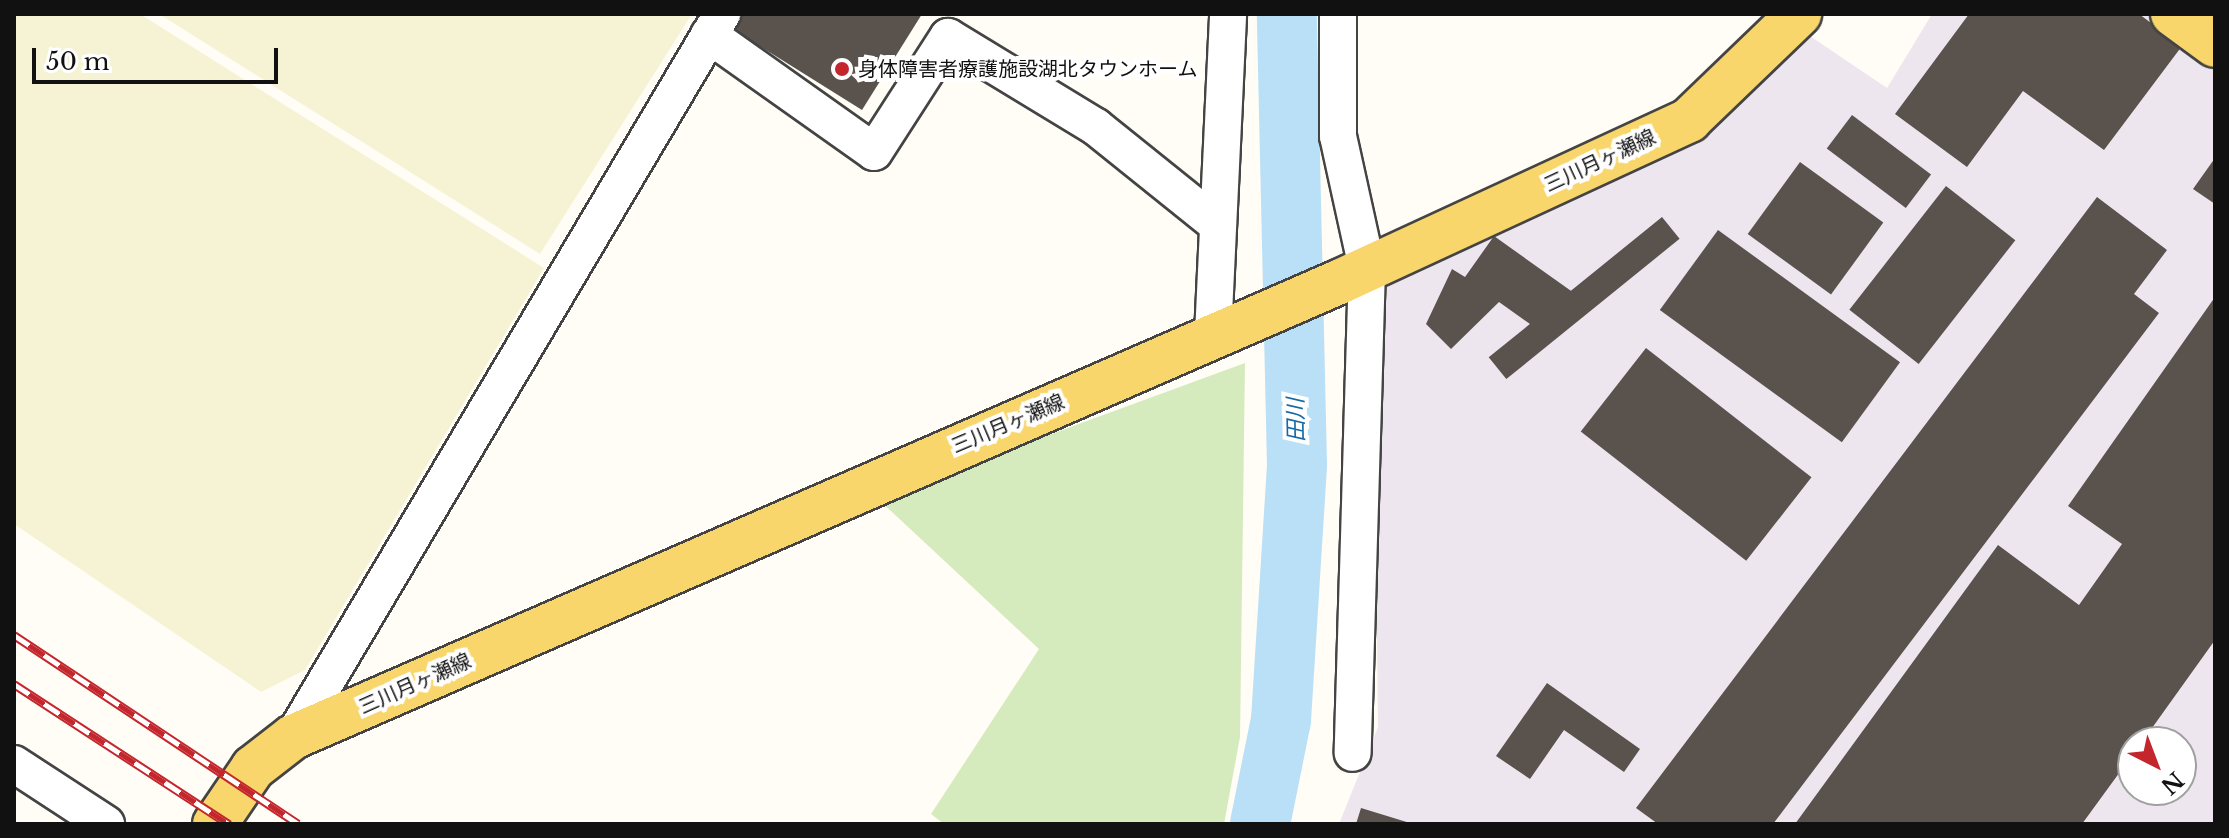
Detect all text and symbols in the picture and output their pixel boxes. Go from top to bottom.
scale bar [36,32,282,82]
text: 50 m [46,47,109,76]
place label: 身体障害者療護施設湖北タウンホーム [858,57,1198,81]
marker: 身体障害者療護施設湖北タウンホーム [833,60,851,78]
street label: 三川月ヶ瀬線 [1541,125,1659,197]
street label: 三川月ヶ瀬線 [948,390,1068,458]
water label: 田川 [1282,398,1310,442]
street label: 三川月ヶ瀬線 [355,649,475,719]
north arrow [2117,726,2197,806]
text: N [2155,766,2189,800]

